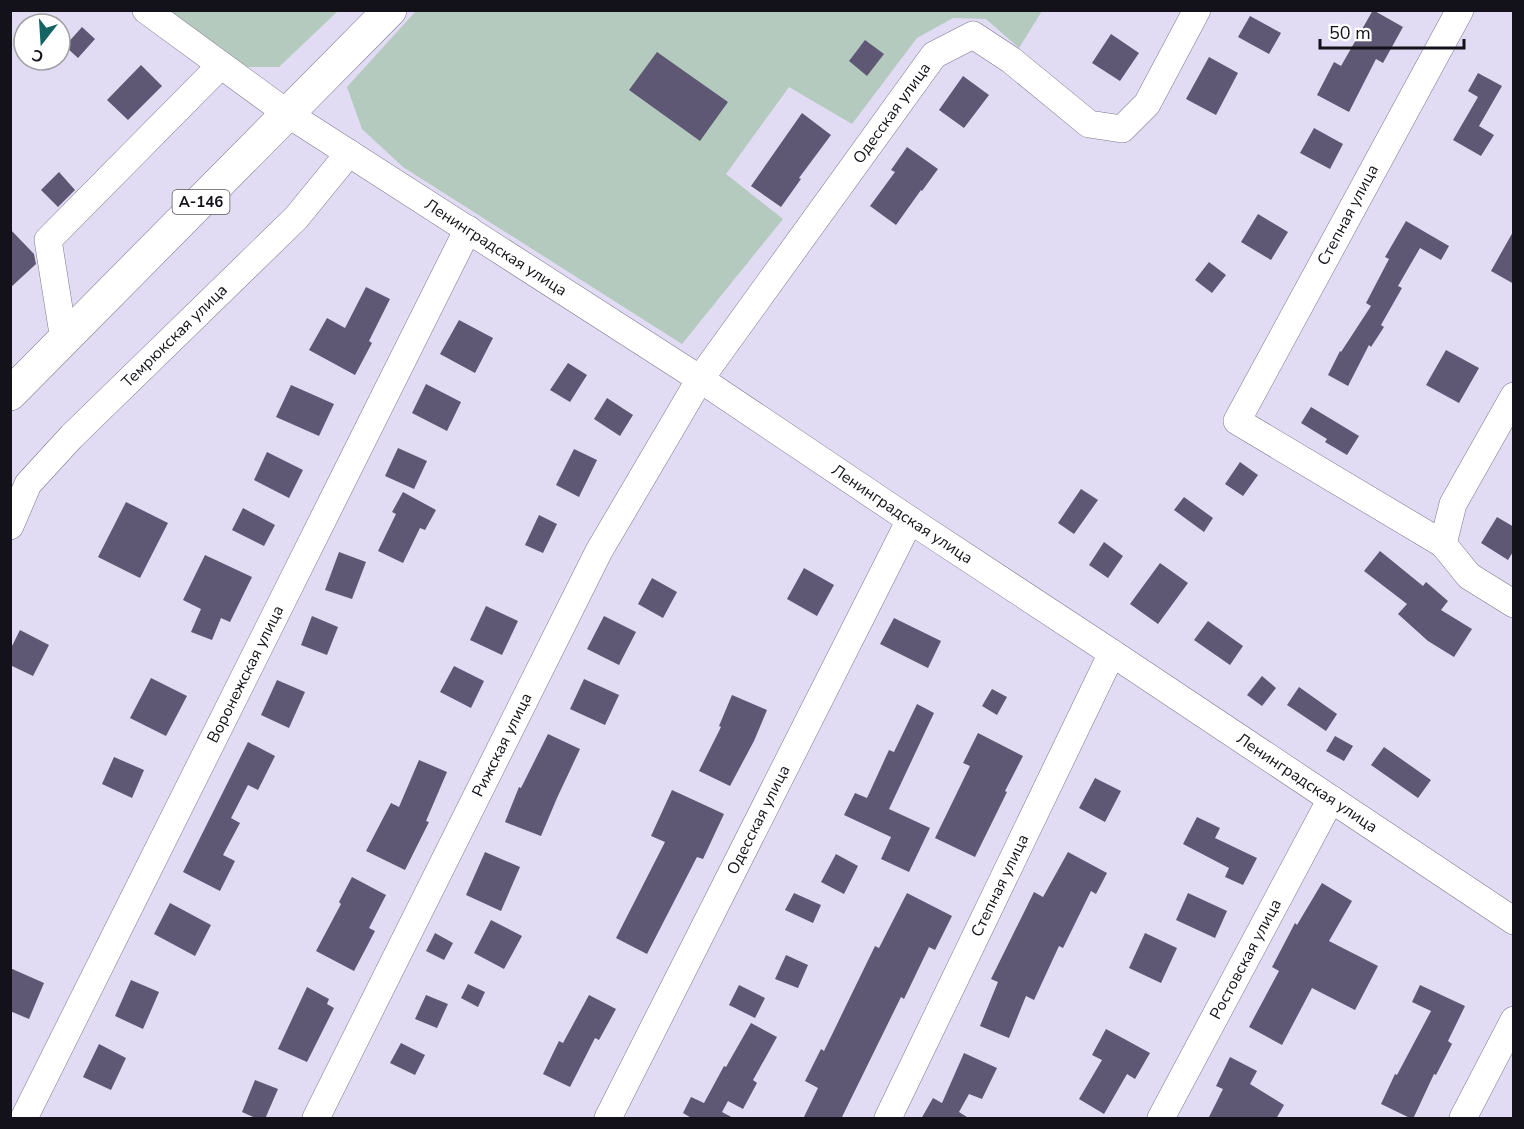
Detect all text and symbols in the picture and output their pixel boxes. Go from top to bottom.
north arrow [12,12,72,72]
scale bar [1320,12,1464,50]
text: 50 m [1329,21,1371,45]
text: С [29,43,46,67]
street label: Одесская улица [848,58,936,168]
street label: Степная улица [1312,161,1384,269]
road number: А-146 [172,190,230,214]
street label: Ленинградская улица [420,194,571,302]
street label: Темрюкская улица [117,279,232,393]
street label: Ленинградская улица [827,459,977,569]
street label: Воронежская улица [202,602,289,747]
street label: Рижская улица [467,689,538,801]
street label: Ленинградская улица [1232,728,1382,838]
street label: Одесская улица [722,761,795,878]
street label: Степная улица [966,831,1034,940]
street label: Ростовская улица [1205,895,1287,1023]

